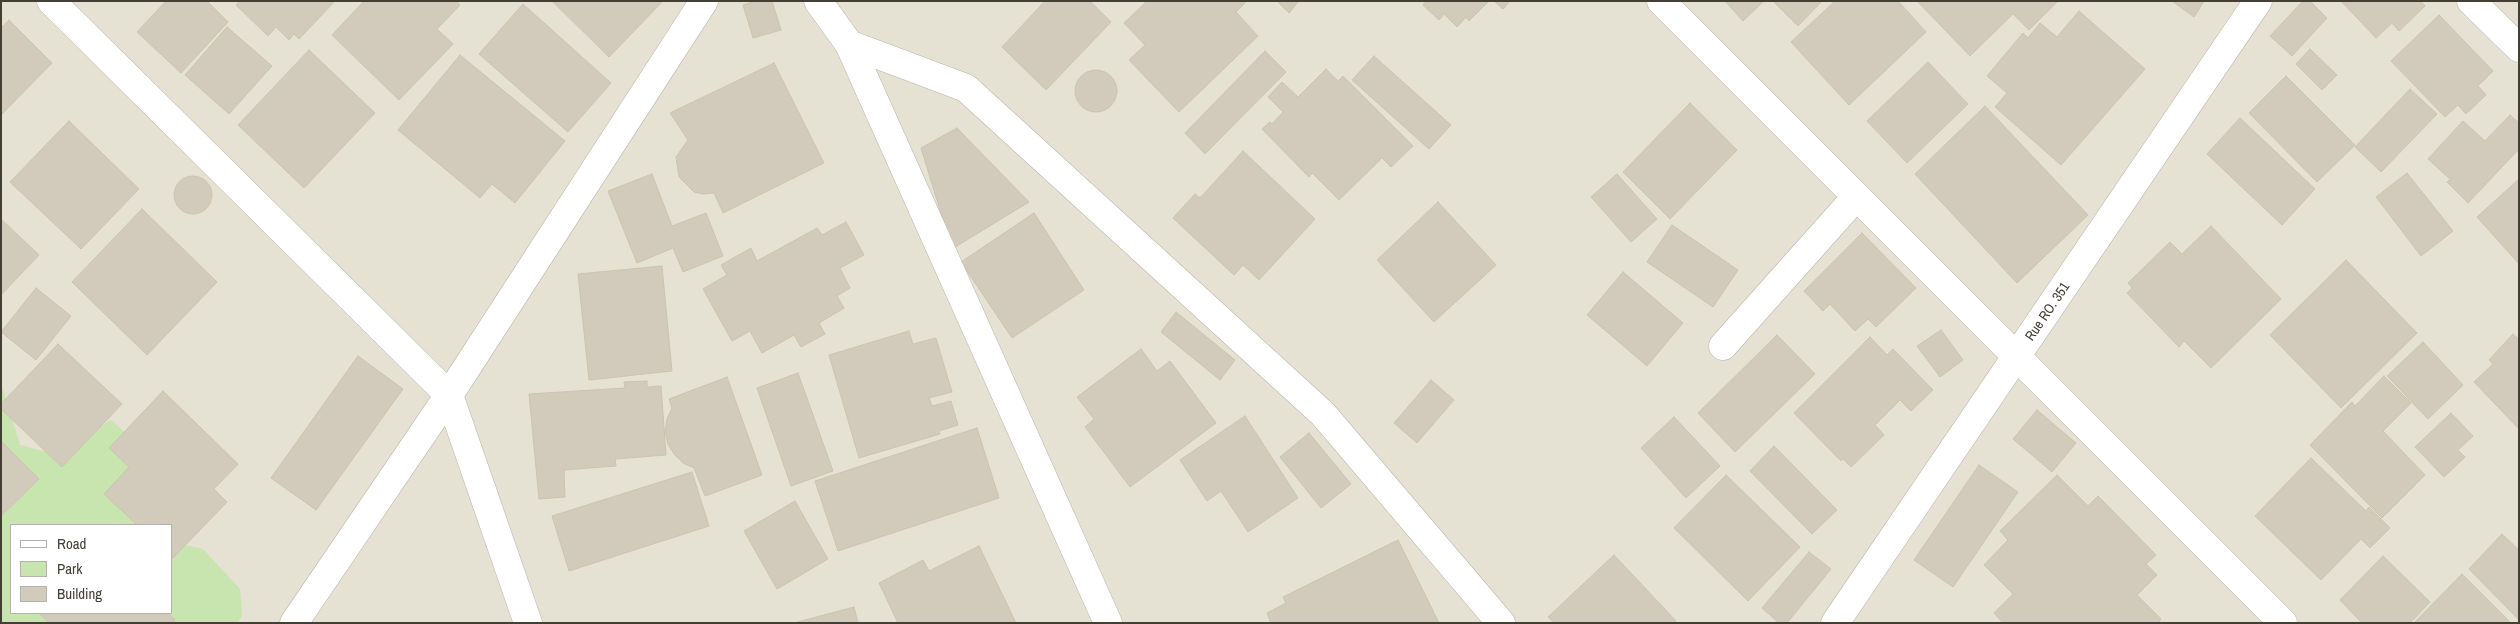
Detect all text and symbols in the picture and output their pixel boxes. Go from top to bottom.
street label: Rue RO. 351 [2022,280,2074,344]
legend [10,524,172,614]
text: Road [57,533,86,554]
text: Park [57,558,82,579]
text: Building [57,583,102,604]

